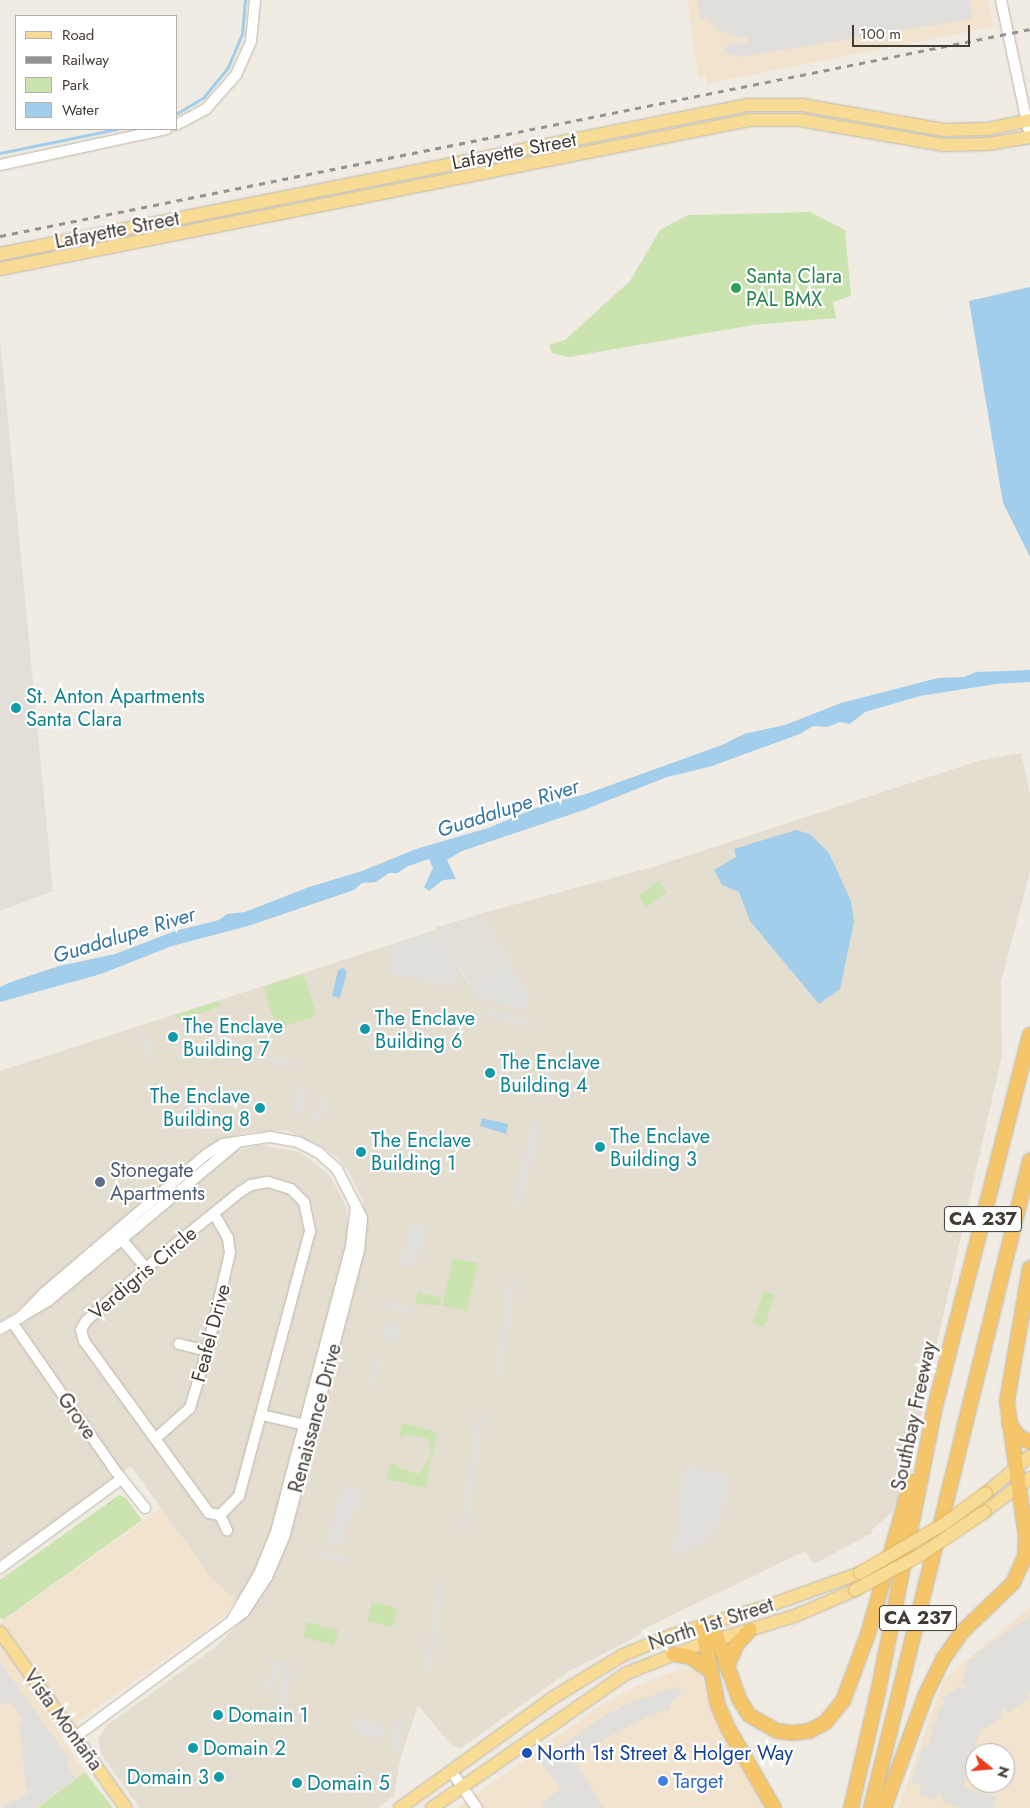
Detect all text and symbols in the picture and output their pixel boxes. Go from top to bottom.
legend [15,15,178,130]
scale bar [855,15,972,47]
text: 100 m [860,23,901,45]
text: Road [62,24,94,46]
text: Railway [62,49,109,71]
text: Park [62,74,89,96]
text: Water [62,99,99,121]
street label: Lafayette Street [450,127,578,175]
street label: Lafayette Street [53,206,181,254]
place label: Santa Clara PAL BMX [746,264,842,311]
marker: Santa Clara PAL BMX [730,282,742,294]
place label: St. Anton Apartments Santa Clara [26,684,205,731]
marker: St. Anton Apartments Santa Clara [10,702,22,714]
water label: Guadalupe River [434,773,582,843]
water label: Guadalupe River [50,901,198,969]
place label: The Enclave Building 6 [375,1006,475,1053]
place label: The Enclave Building 7 [183,1014,283,1061]
marker: The Enclave Building 6 [359,1023,371,1035]
marker: The Enclave Building 7 [167,1031,179,1043]
place label: The Enclave Building 4 [500,1050,600,1097]
marker: The Enclave Building 4 [484,1067,496,1079]
place label: The Enclave Building 8 [150,1084,250,1131]
marker: The Enclave Building 8 [254,1102,266,1114]
place label: The Enclave Building 3 [610,1124,710,1171]
place label: The Enclave Building 1 [371,1128,471,1175]
marker: The Enclave Building 3 [594,1141,606,1153]
marker: The Enclave Building 1 [355,1146,367,1158]
place label: Stonegate Apartments [110,1158,205,1205]
marker: Stonegate Apartments [94,1176,106,1188]
road number: CA 237 [943,1202,1023,1236]
street label: Verdigris Circle [84,1221,202,1325]
street label: Feafel Drive [186,1281,236,1385]
street label: Southbay Freeway [886,1339,942,1493]
street label: Renaissance Drive [284,1341,346,1495]
street label: Grove [52,1388,102,1444]
street label: North 1st Street [645,1592,777,1656]
road number: CA 237 [878,1602,958,1635]
street label: Vista Montaña [18,1665,108,1775]
place label: Domain 1 [228,1703,308,1727]
marker: Domain 1 [212,1709,224,1721]
place label: Domain 2 [203,1736,286,1760]
place label: North 1st Street & Holger Way [537,1741,793,1765]
marker: Domain 2 [187,1742,199,1754]
north arrow [965,1743,1015,1793]
marker: North 1st Street & Holger Way [521,1747,533,1759]
text: N [992,1764,1015,1780]
place label: Domain 3 [127,1765,209,1789]
place label: Target [673,1769,723,1793]
marker: Domain 3 [213,1771,225,1783]
place label: Domain 5 [307,1771,390,1795]
marker: Target [657,1775,669,1787]
marker: Domain 5 [291,1777,303,1789]

